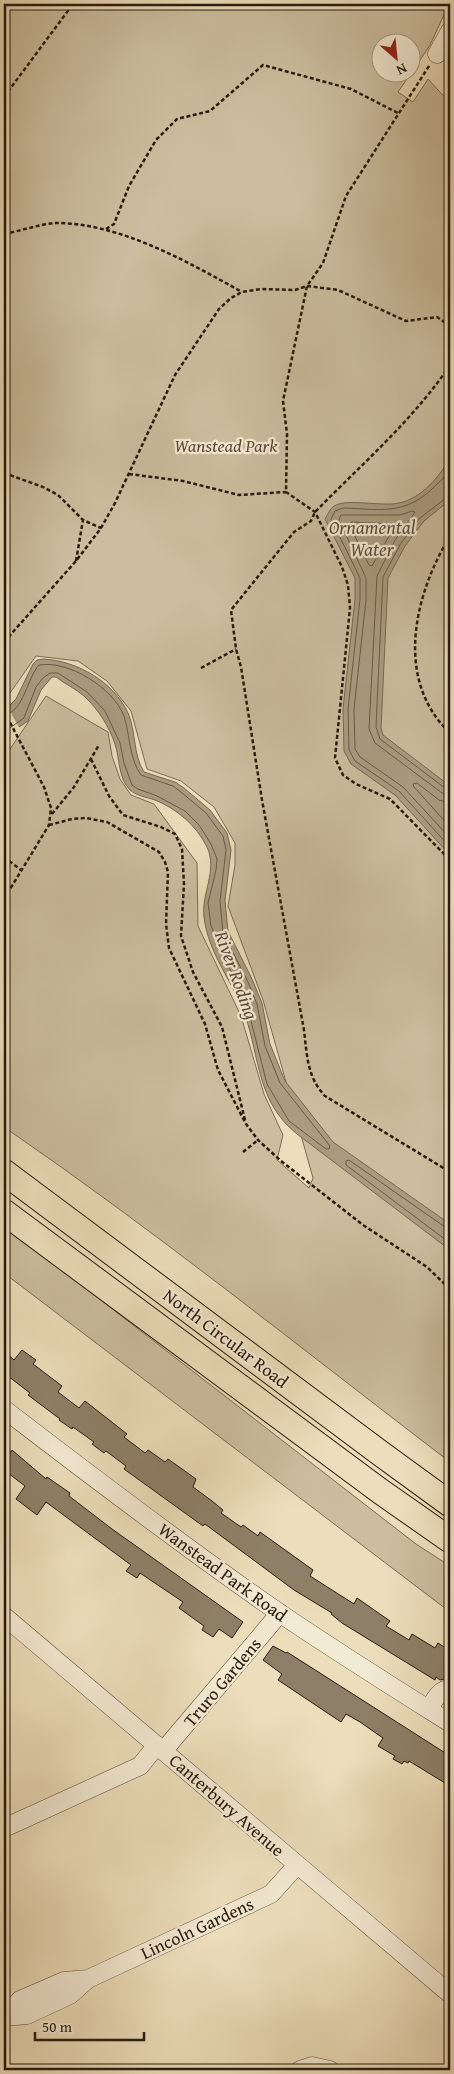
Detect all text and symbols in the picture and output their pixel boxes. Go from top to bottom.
north arrow [372,32,422,82]
text: N [393,59,411,81]
park label: Wanstead Park [175,432,278,459]
water label: Ornamental Water [329,513,416,563]
water label: River Roding [208,926,266,1024]
street label: North Circular Road [158,1282,295,1394]
street label: Wanstead Park Road [153,1516,293,1628]
street label: Truro Gardens [177,1631,267,1733]
street label: Canterbury Avenue [163,1747,291,1863]
street label: Lincoln Gardens [136,1890,258,1966]
scale bar [35,2009,144,2041]
text: 50 m [42,2016,73,2037]

